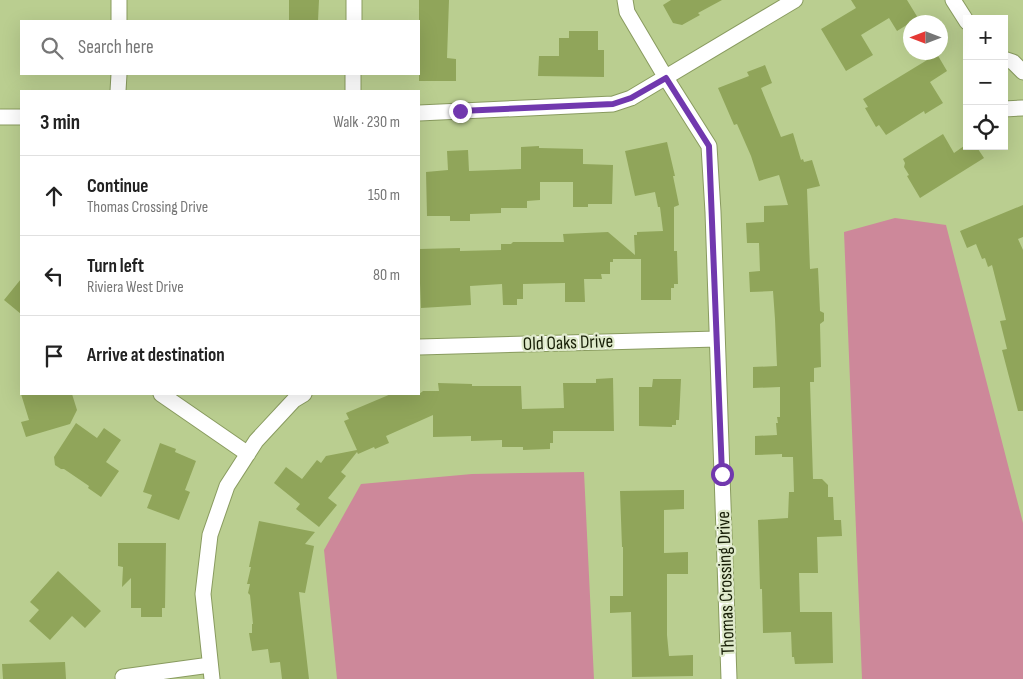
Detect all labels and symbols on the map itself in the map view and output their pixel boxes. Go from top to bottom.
north arrow [903,15,948,60]
route end [449,100,472,123]
street label: Old Oaks Drive [522,330,614,356]
route start [711,463,734,486]
street label: Thomas Crossing Drive [712,511,740,655]

